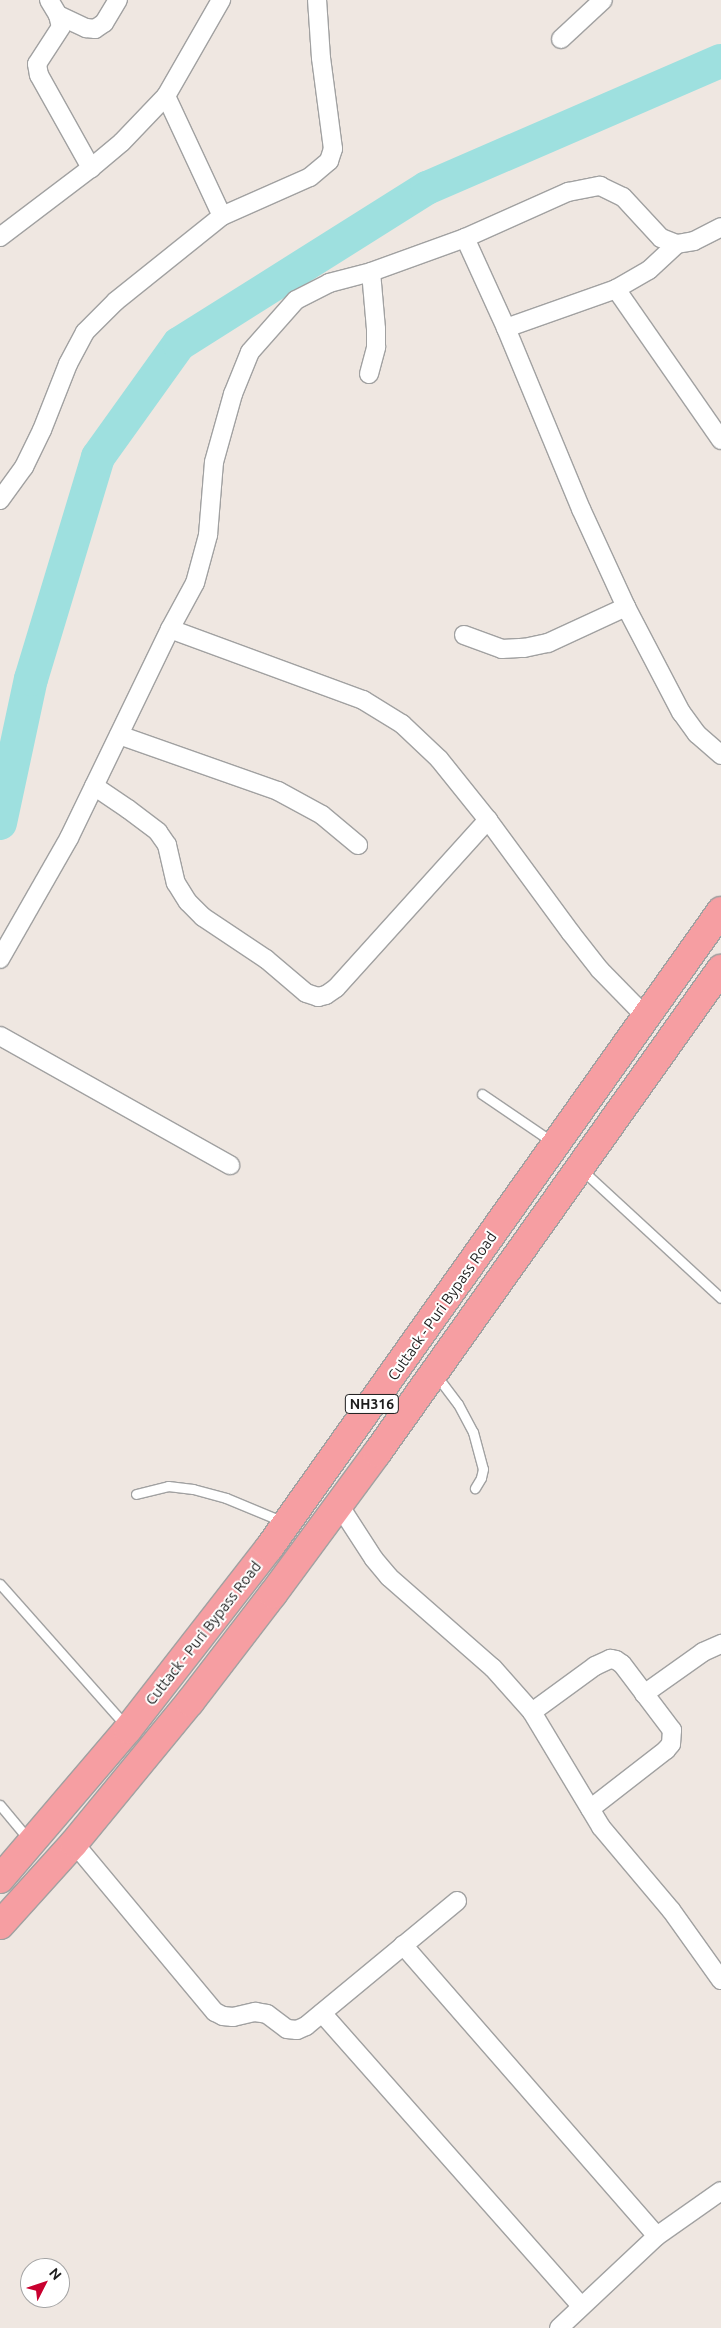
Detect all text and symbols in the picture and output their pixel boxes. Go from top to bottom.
street label: Cuttack - Puri Bypass Road [384,1228,500,1384]
road number: NH316 [344,1392,400,1416]
street label: Cuttack - Puri Bypass Road [141,1558,265,1708]
north arrow [20,2258,70,2308]
text: N [46,2265,65,2283]

